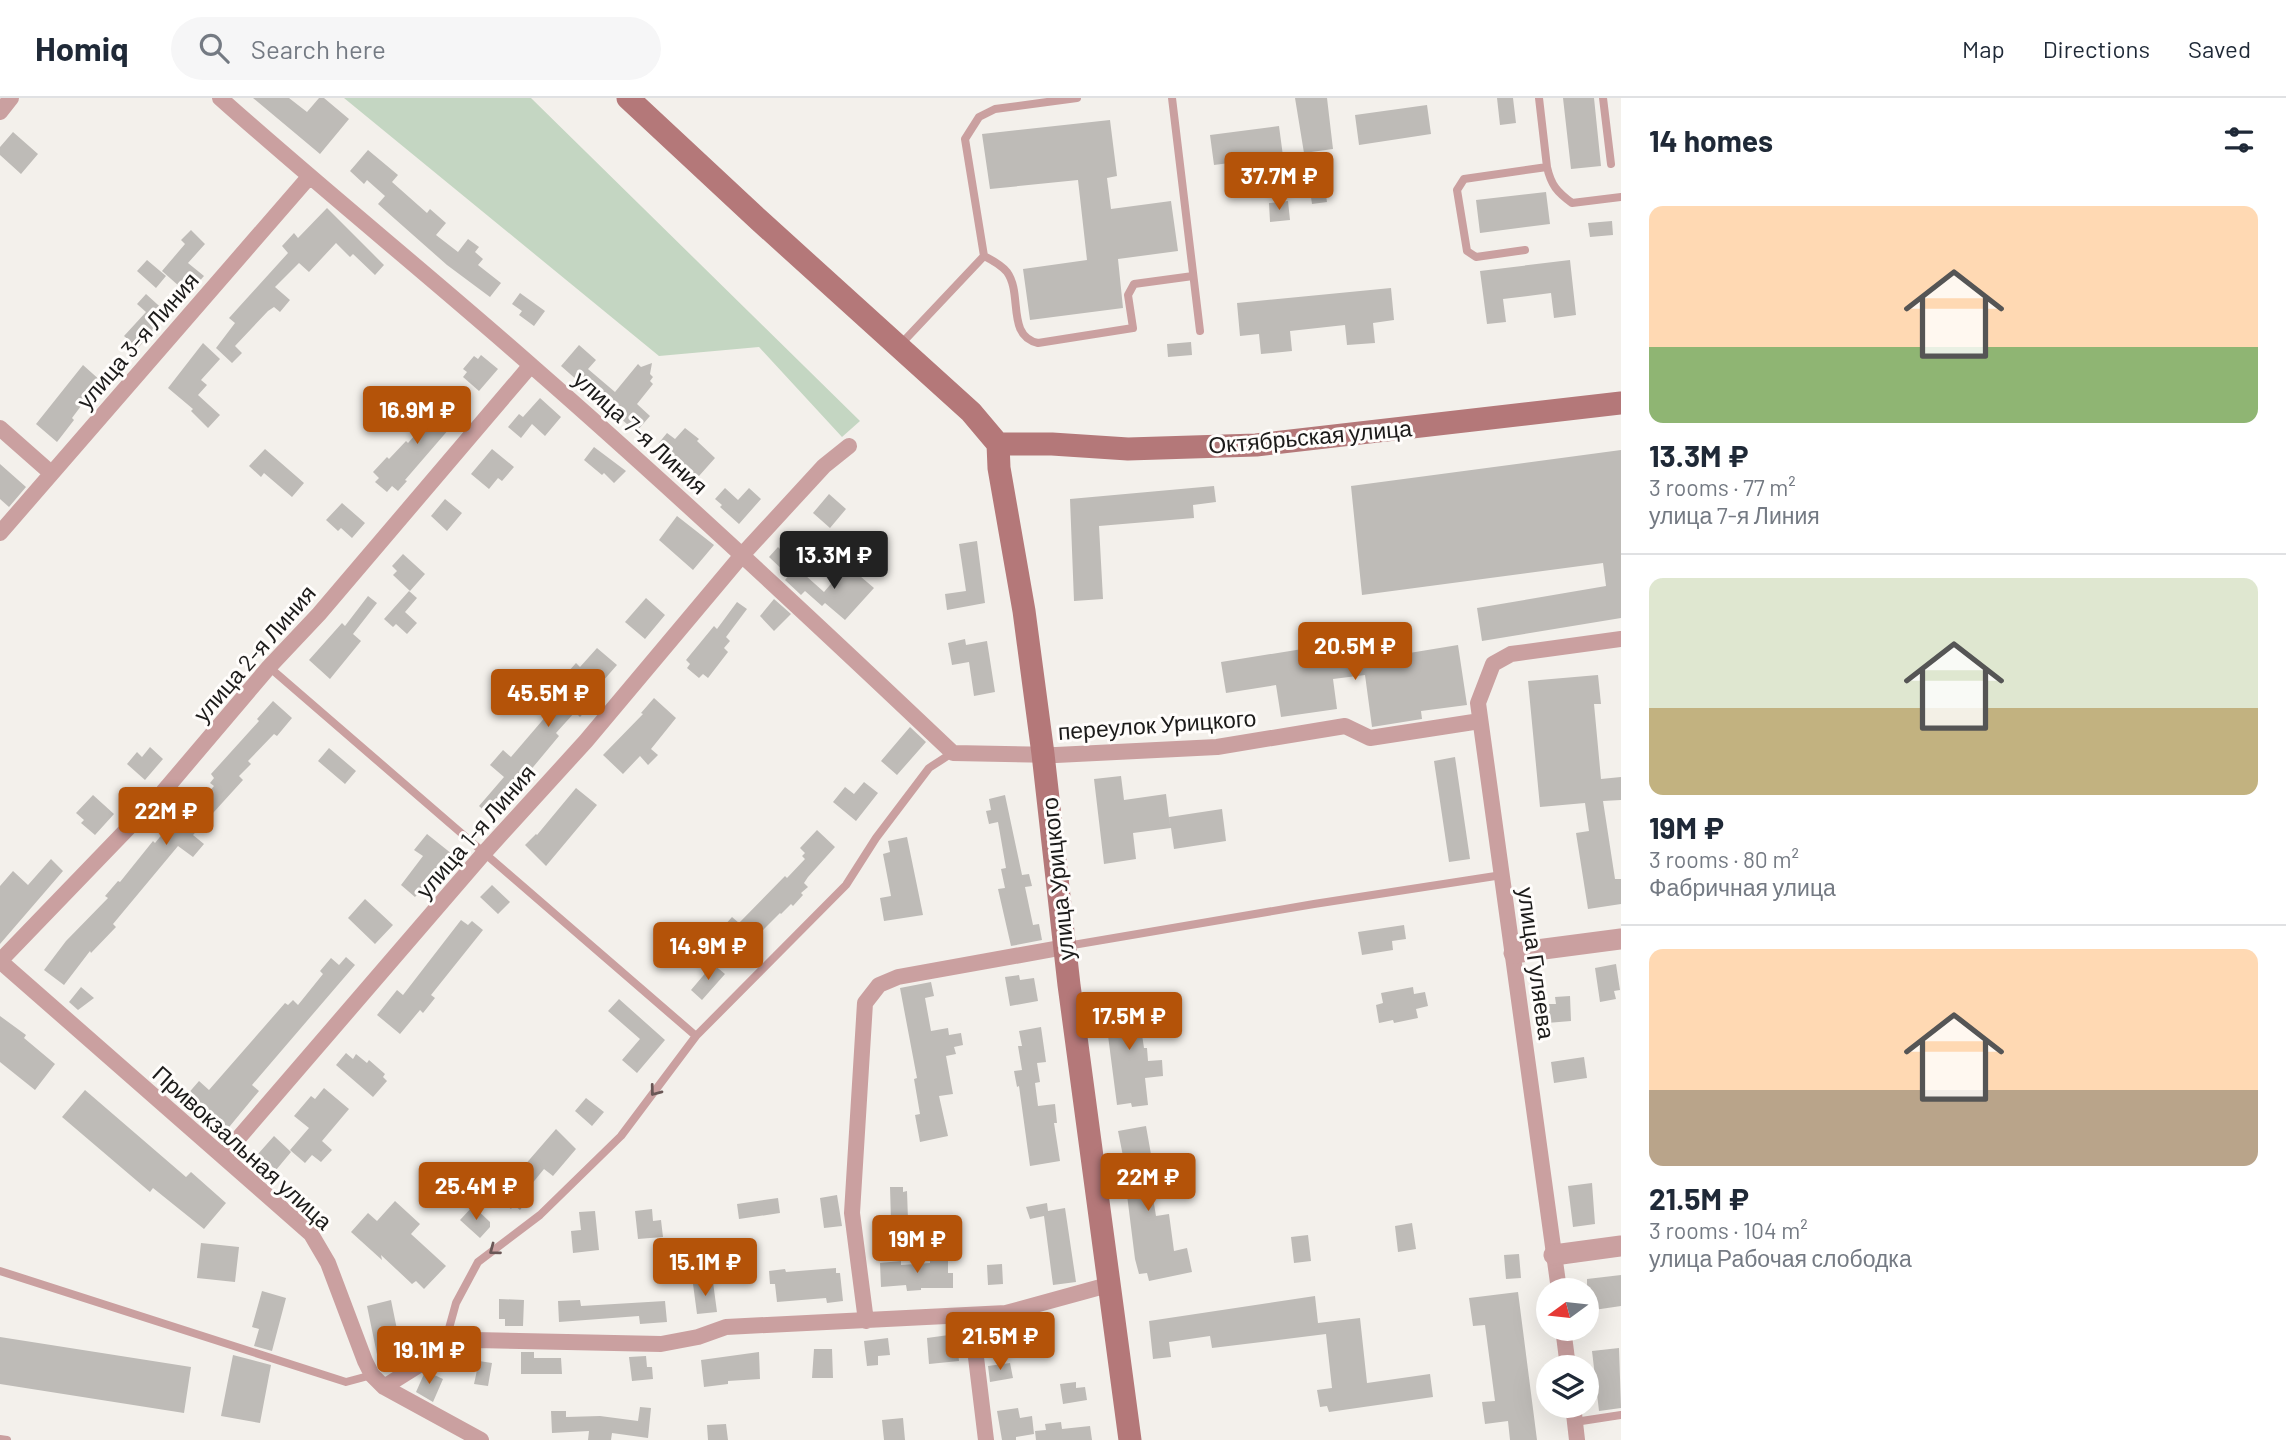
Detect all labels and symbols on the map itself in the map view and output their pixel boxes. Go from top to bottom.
pin: 37.7M ₽ [1214,152,1344,212]
street label: улица 3-я Линия [70,266,204,414]
street label: улица 7-я Линия [568,364,714,500]
pin: 16.9M ₽ [352,386,482,446]
street label: Октябрьская улица [1207,413,1413,459]
pin: 13.3M ₽ [769,532,899,591]
street label: улица 2-я Линия [187,579,321,727]
pin: 20.5M ₽ [1290,622,1420,682]
pin: 45.5M ₽ [483,670,613,729]
street label: переулок Урицкого [1057,703,1257,745]
street label: улица 1-я Линия [409,758,541,904]
pin: 22M ₽ [117,788,215,847]
street label: улица Урицкого [1035,796,1079,962]
street label: улица Гуляева [1512,885,1562,1041]
pin: 14.9M ₽ [643,922,773,982]
pin: 17.5M ₽ [1064,992,1194,1052]
street label: Привокзальная улица [148,1059,339,1235]
one-way arrow [650,1083,663,1095]
pin: 22M ₽ [1099,1154,1197,1213]
pin: 25.4M ₽ [411,1162,541,1222]
pin: 19M ₽ [868,1216,966,1275]
pin: 15.1M ₽ [640,1238,770,1298]
one-way arrow [489,1241,501,1254]
north arrow [1536,1278,1600,1340]
pin: 21.5M ₽ [935,1312,1065,1372]
pin: 19.1M ₽ [364,1326,494,1386]

